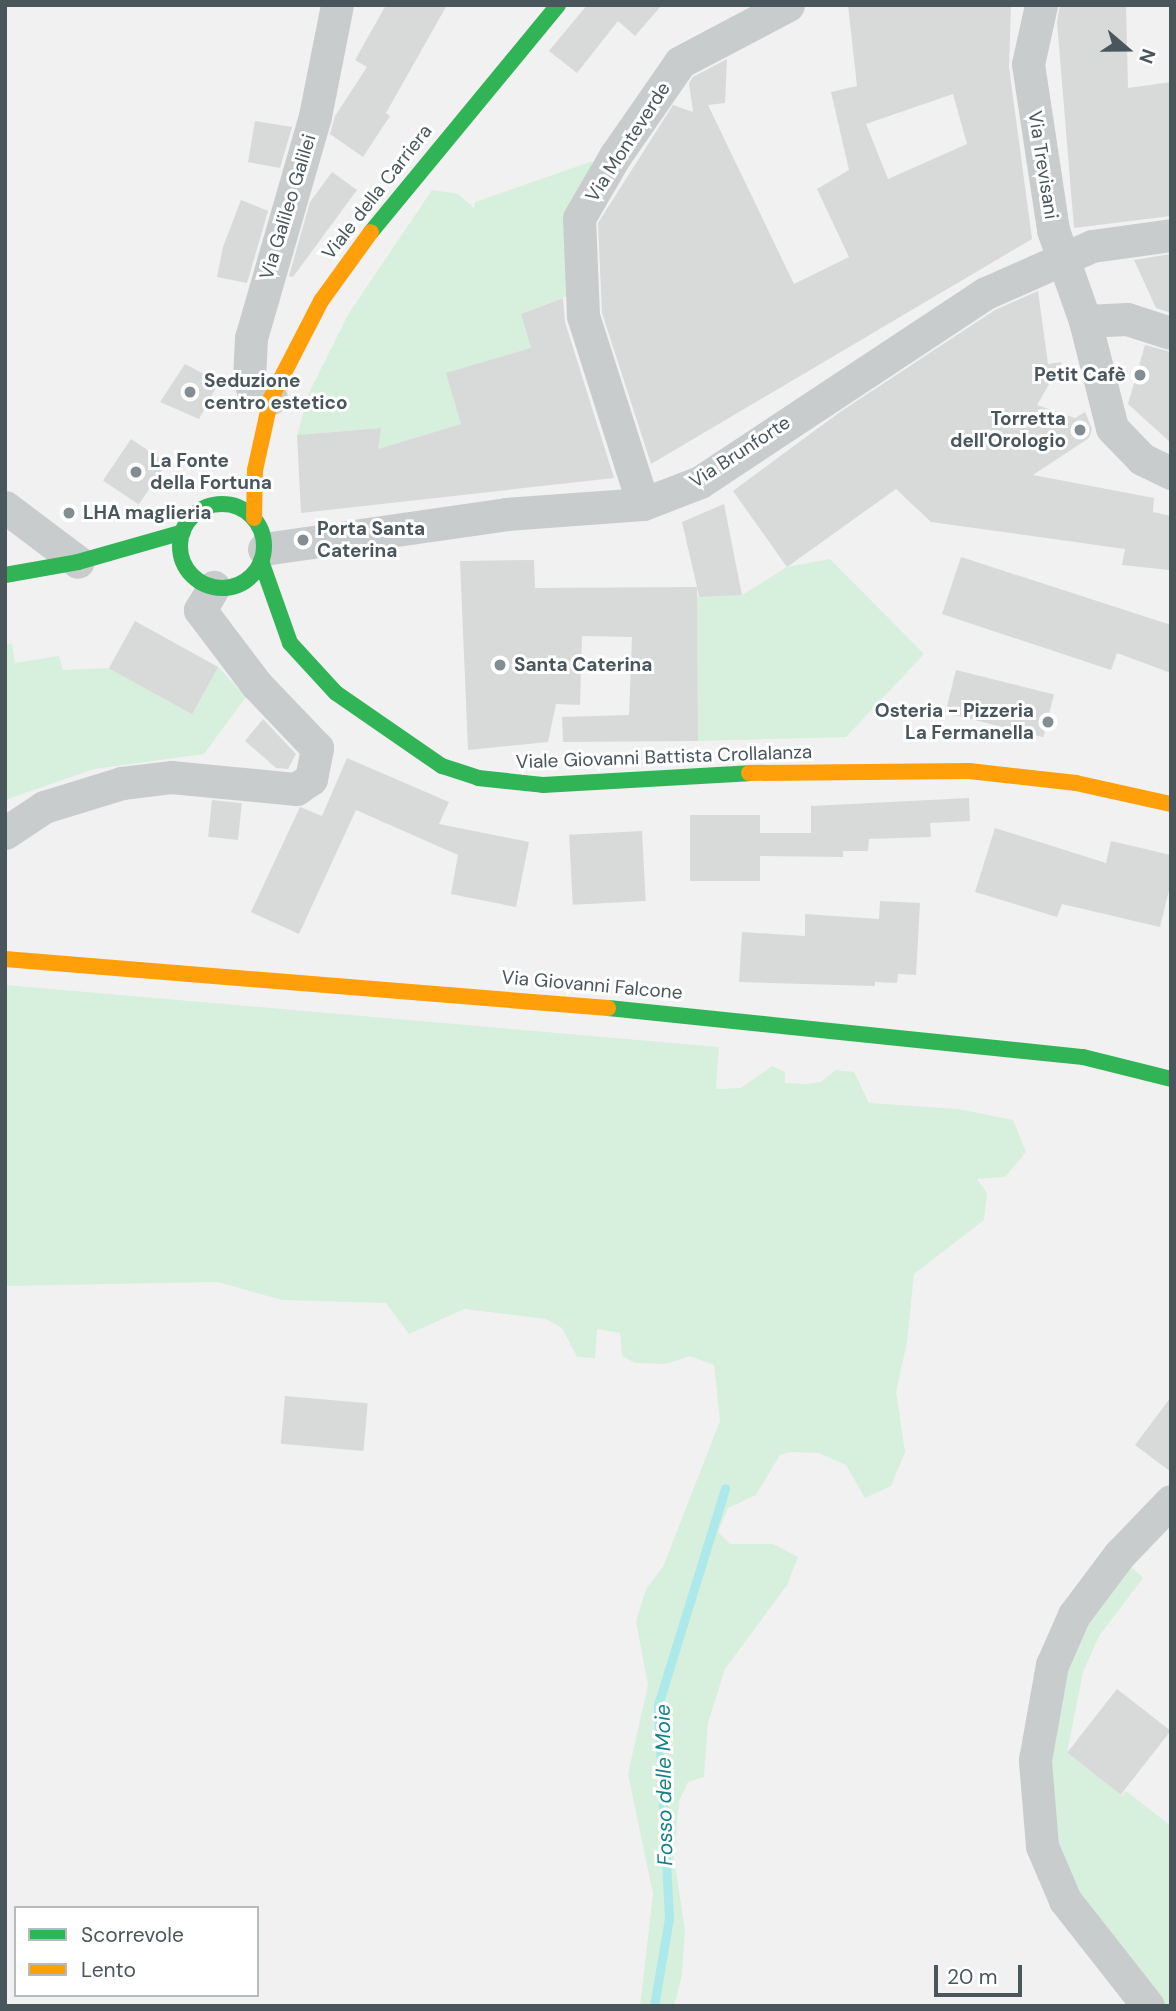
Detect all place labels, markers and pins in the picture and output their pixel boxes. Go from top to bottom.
place label: Petit Cafè [1034,364,1126,386]
marker: Petit Cafè [1132,367,1148,383]
place label: Seduzione centro estetico [204,370,348,414]
marker: Seduzione centro estetico [182,384,198,400]
place label: Torretta dell'Orologio [950,408,1066,452]
marker: Torretta dell'Orologio [1072,422,1088,438]
place label: La Fonte della Fortuna [150,450,272,494]
marker: La Fonte della Fortuna [128,464,144,480]
place label: LHA maglieria [83,502,211,524]
marker: LHA maglieria [61,505,77,521]
place label: Porta Santa Caterina [317,518,425,562]
marker: Porta Santa Caterina [295,532,311,548]
place label: Santa Caterina [514,654,652,676]
marker: Santa Caterina [492,657,508,673]
place label: Osteria - Pizzeria La Fermanella [875,700,1034,744]
marker: Osteria - Pizzeria La Fermanella [1040,714,1056,730]

